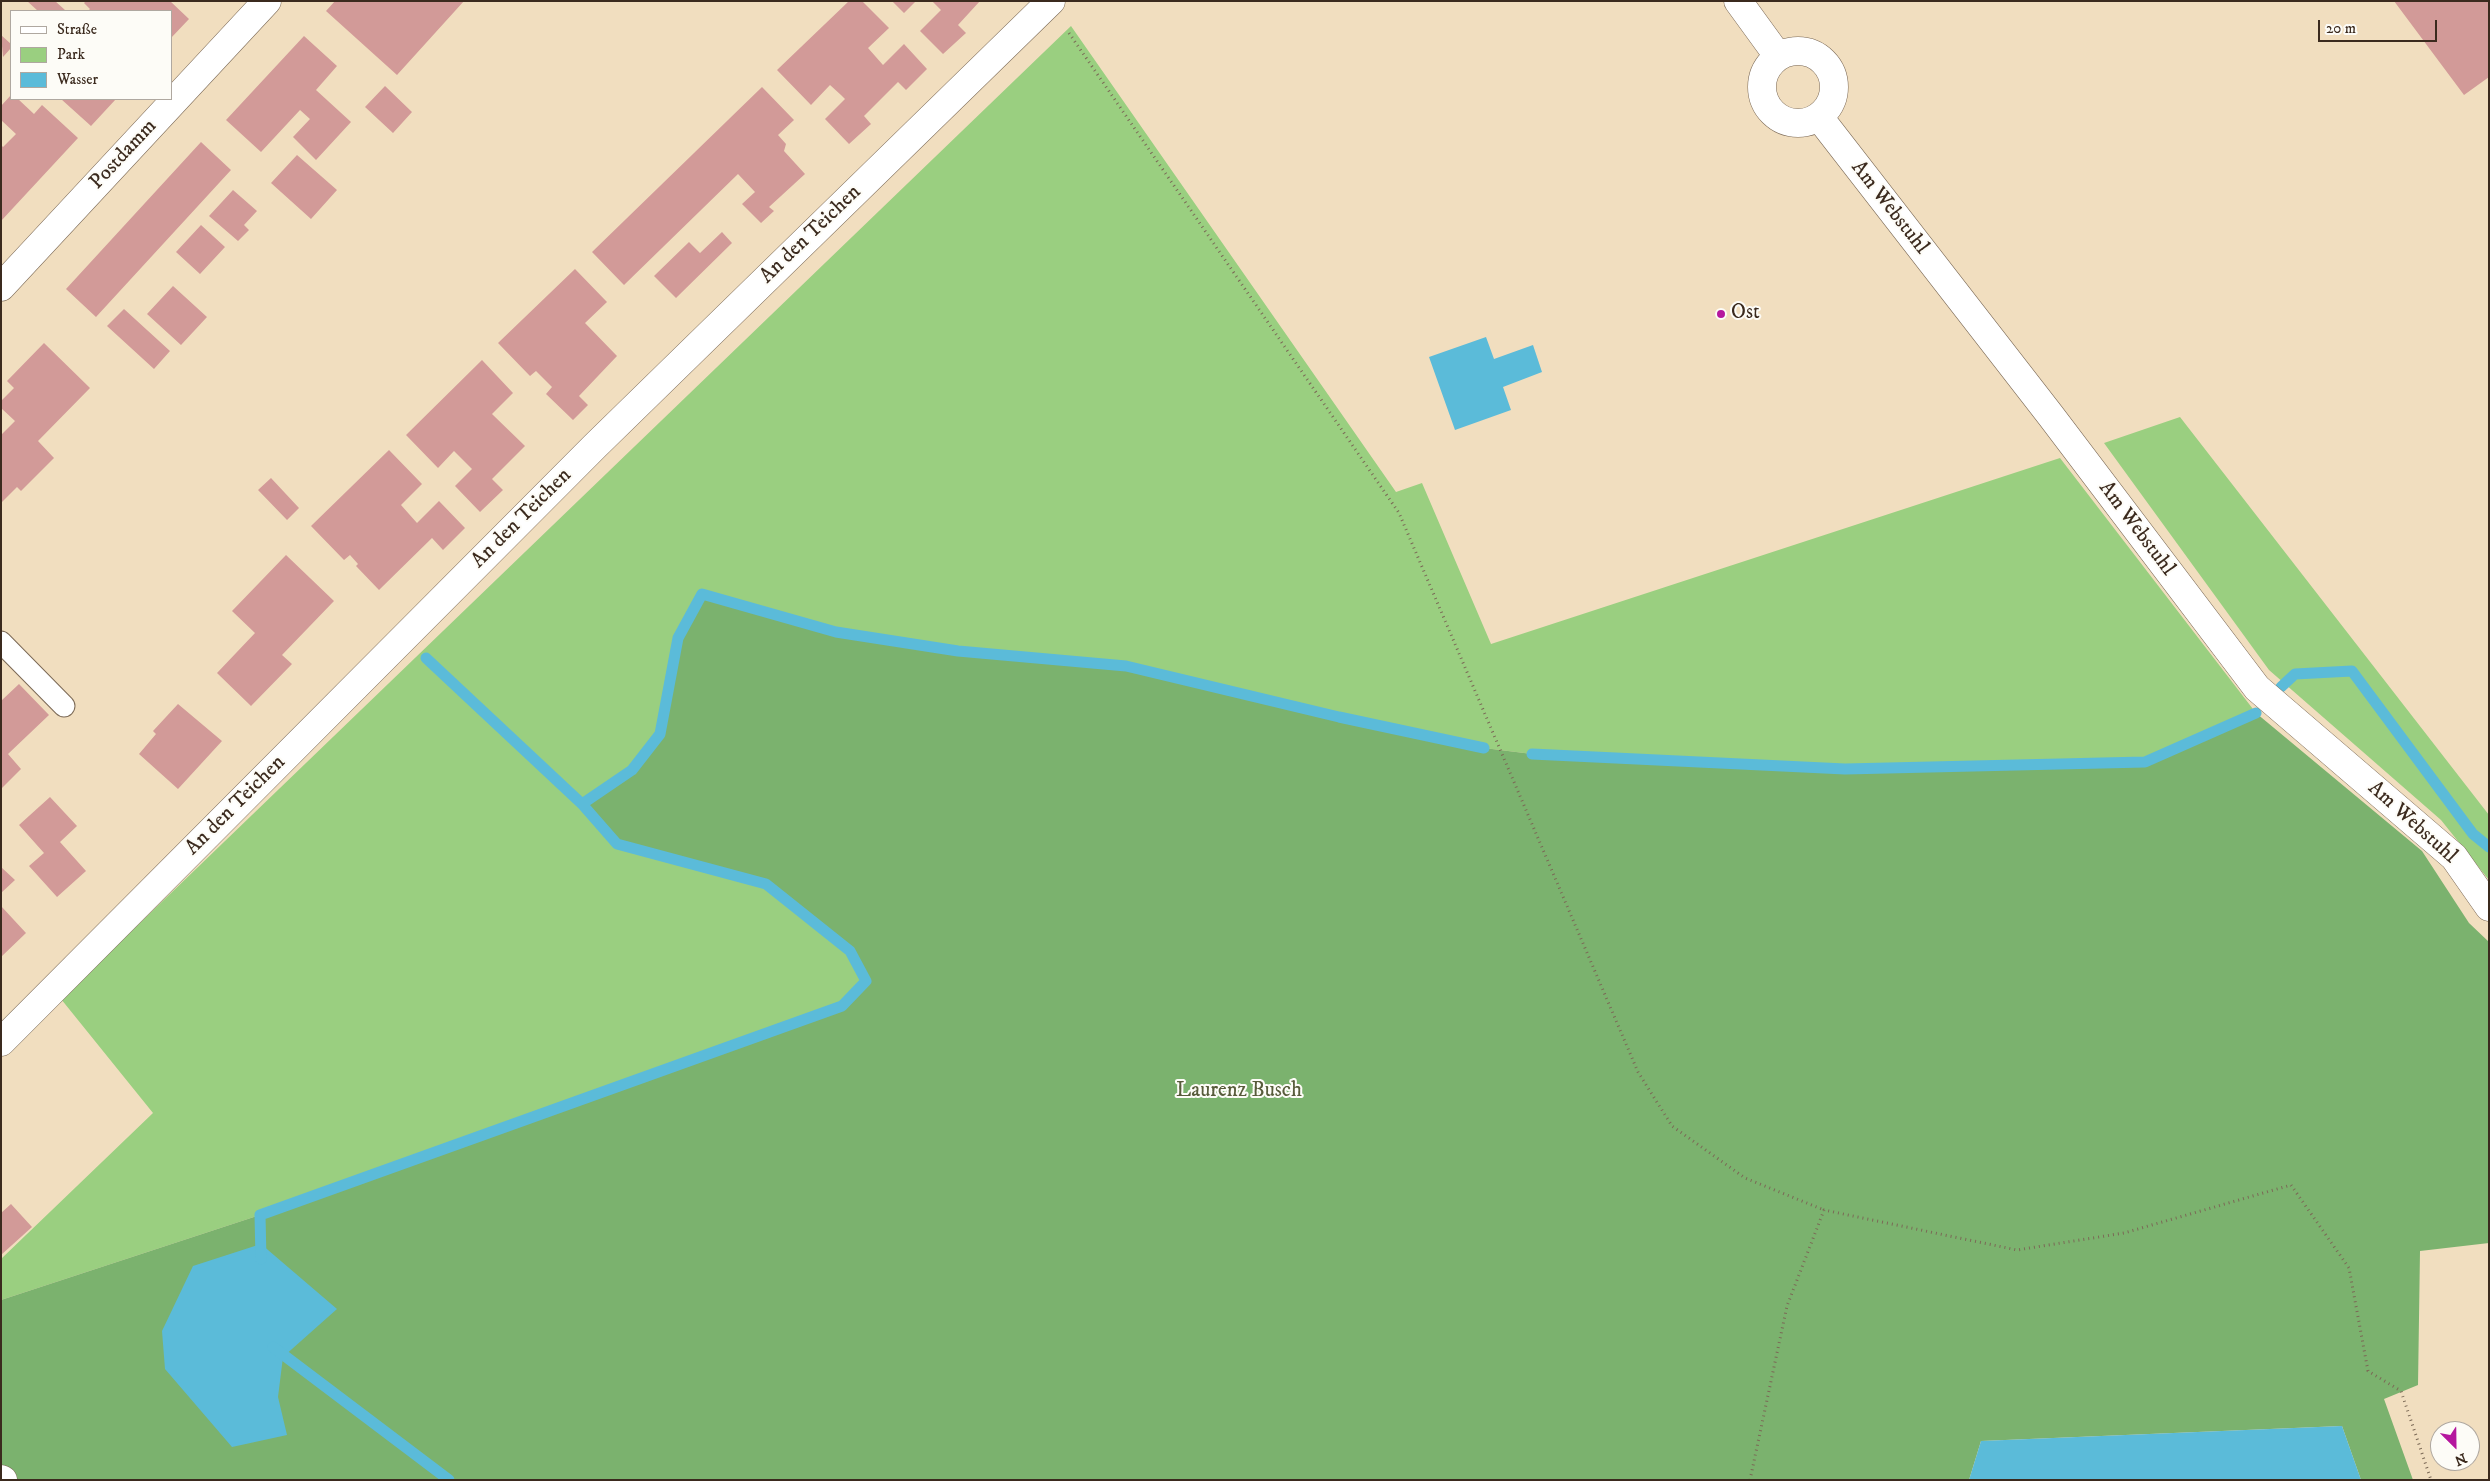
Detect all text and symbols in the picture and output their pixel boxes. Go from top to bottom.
legend [10,10,172,100]
scale bar [2320,10,2439,42]
text: 20 m [2326,19,2356,38]
text: Straße [57,20,97,39]
text: Park [57,45,85,64]
text: Wasser [57,70,98,89]
street label: Postdamm [85,115,163,195]
street label: Am Webstuhl [1845,156,1933,260]
street label: An den Teichen [755,180,867,290]
place label: Ost [1731,301,1760,327]
marker: Ost [1715,308,1727,320]
street label: An den Teichen [467,464,577,574]
street label: Am Webstuhl [2092,477,2180,581]
street label: An den Teichen [181,751,291,861]
street label: Am Webstuhl [2362,776,2462,870]
park label: Laurenz Busch [1176,1079,1302,1105]
north arrow [2430,1421,2480,1471]
text: N [2452,1448,2469,1469]

